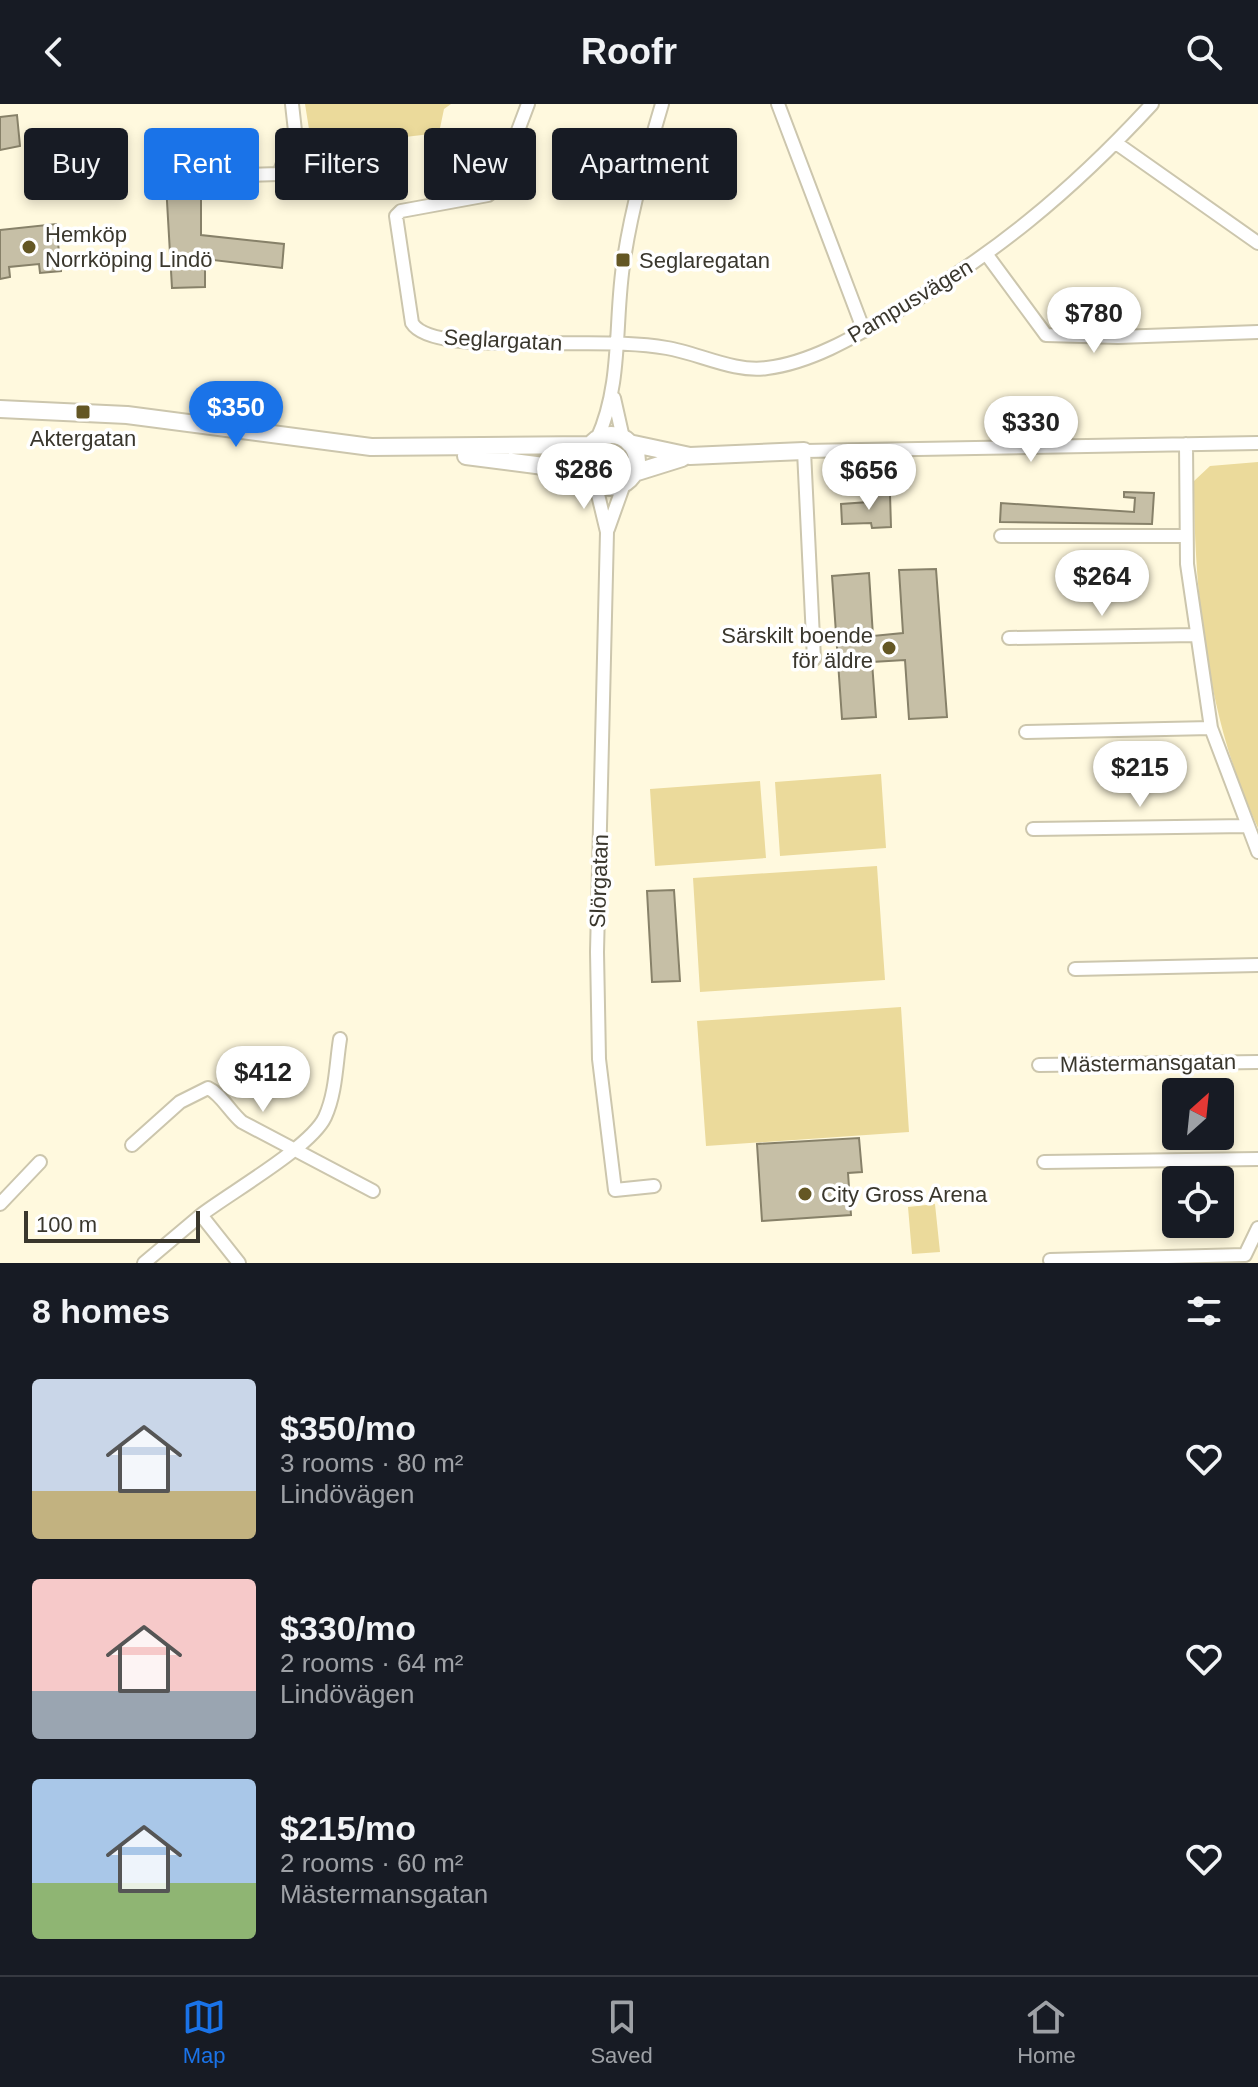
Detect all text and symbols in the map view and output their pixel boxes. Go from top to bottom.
icon: back [32,30,76,74]
icon: search [1182,30,1226,74]
text: Roofr [581,31,677,72]
chip: Buy [24,128,128,200]
chip: Rent [144,128,259,200]
chip: Filters [275,128,408,200]
chip: New [424,128,536,200]
chip: Apartment [552,128,737,200]
place label: Hemköp Norrköping Lindö [45,222,213,272]
marker: Hemköp Norrköping Lindö [20,238,38,256]
place label: Seglaregatan [639,248,770,273]
marker: Seglaregatan [614,251,632,269]
street label: Pampusvägen [843,254,977,348]
pin: $780 [1047,287,1141,355]
text: $780 [1065,298,1123,328]
street label: Seglargatan [443,324,563,356]
pin: $350 [189,381,283,449]
text: $350 [207,392,265,422]
pin: $330 [984,396,1078,464]
marker: Aktergatan [74,403,92,421]
text: $330 [1002,407,1060,437]
place label: Aktergatan [30,426,136,451]
pin: $286 [537,443,631,511]
pin: $656 [822,444,916,512]
text: $286 [555,454,613,484]
text: $656 [840,455,898,485]
pin: $264 [1055,550,1149,618]
text: $264 [1073,561,1131,591]
place label: Särskilt boende för äldre [721,623,873,673]
marker: Särskilt boende för äldre [880,639,898,657]
pin: $215 [1093,741,1187,809]
text: $215 [1111,752,1169,782]
street label: Slörgatan [585,833,613,929]
pin: $412 [216,1046,310,1114]
street label: Mästermansgatan [1060,1049,1236,1077]
text: $412 [234,1057,292,1087]
north arrow [1162,1078,1234,1150]
map controls [1162,1078,1234,1238]
button: locate [1162,1166,1234,1238]
place label: City Gross Arena [821,1182,988,1207]
marker: City Gross Arena [796,1185,814,1203]
scale bar [24,1207,200,1243]
text: 100 m [36,1212,97,1237]
icon: filters [1182,1289,1226,1333]
text: 8 homes [32,1292,170,1330]
text: $350/mo [280,1409,416,1447]
icon: home [96,1411,192,1507]
icon: heart [1182,1437,1226,1481]
text: 3 rooms · 80 m² [280,1448,464,1478]
text: Lindövägen [280,1479,414,1509]
text: $330/mo [280,1609,416,1647]
icon: home [96,1611,192,1707]
icon: heart [1182,1637,1226,1681]
text: 2 rooms · 64 m² [280,1648,464,1678]
text: Lindövägen [280,1679,414,1709]
text: $215/mo [280,1809,416,1847]
icon: home [96,1811,192,1907]
icon: heart [1182,1837,1226,1881]
text: 2 rooms · 60 m² [280,1848,464,1878]
text: Mästermansgatan [280,1879,488,1909]
tab: Map [182,1995,226,2069]
tab: Saved [590,1995,653,2069]
tab: Home [1017,1995,1076,2069]

